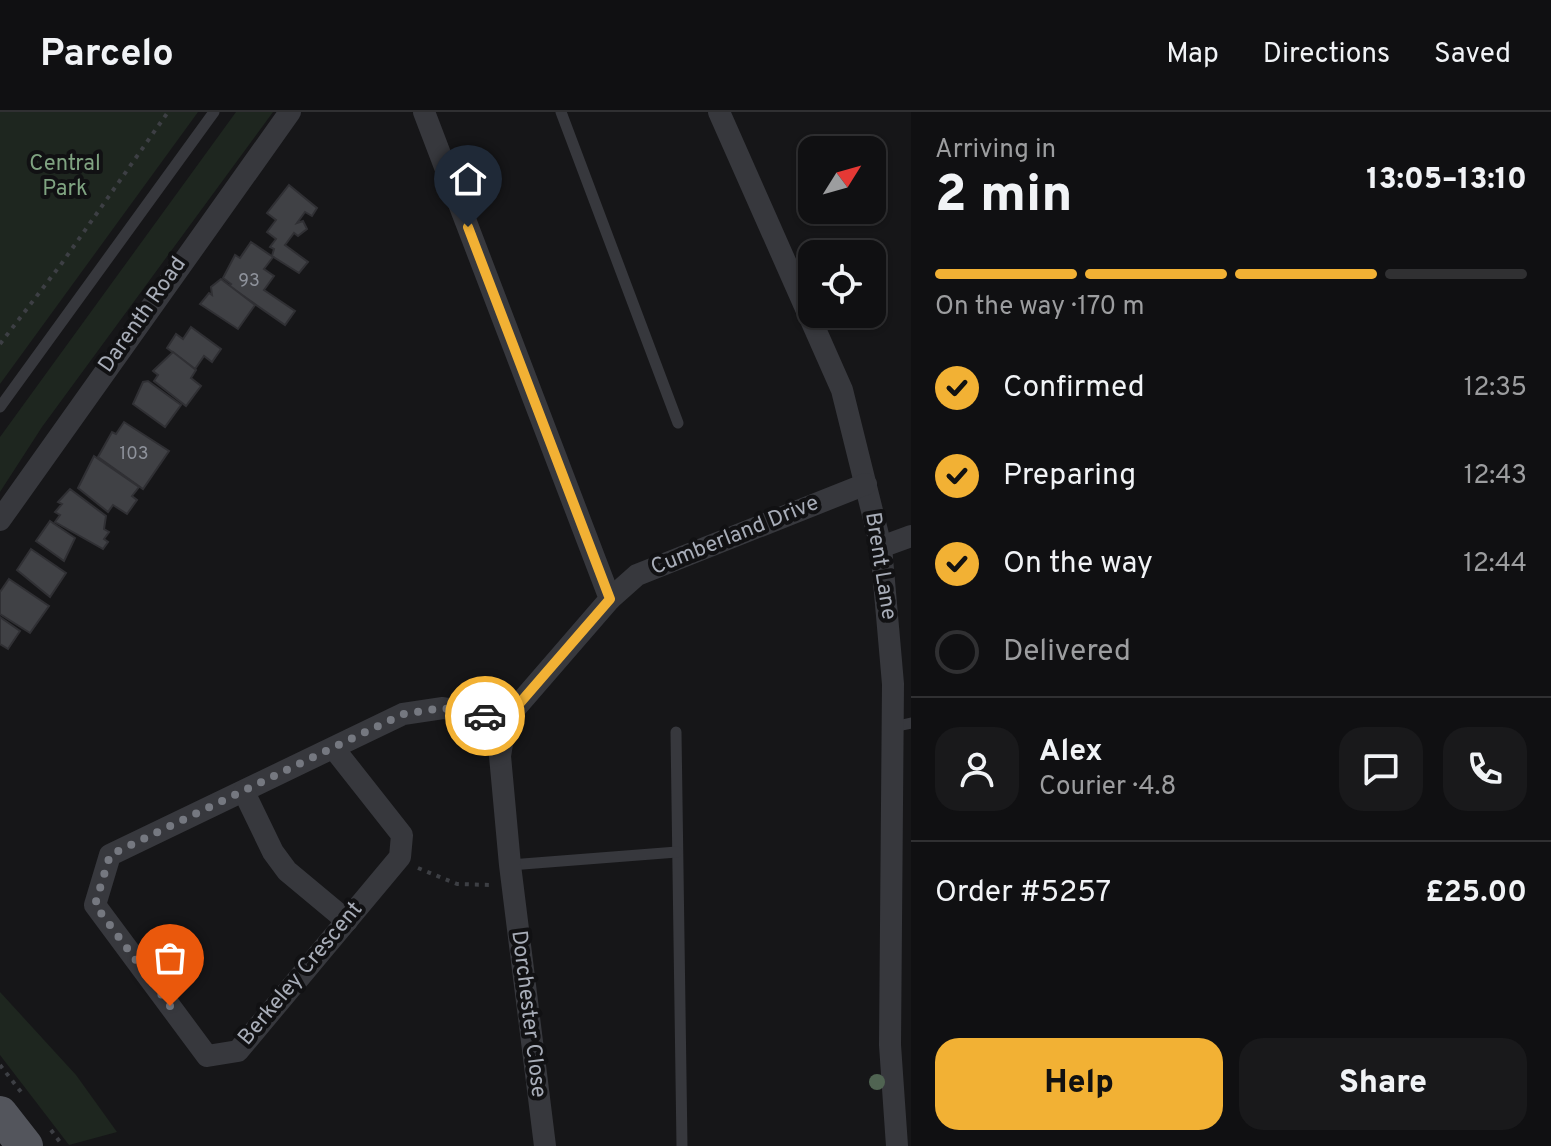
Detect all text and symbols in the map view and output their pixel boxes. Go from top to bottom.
text: Parcelo [40,31,174,80]
text: Map [1166,37,1219,73]
text: Directions [1263,37,1390,73]
text: Saved [1434,37,1511,73]
text: Arriving in [935,134,1056,167]
north arrow [798,136,886,224]
map controls [798,136,886,328]
pin [434,145,502,227]
park label: Central Park [29,151,101,203]
icon: home [446,157,490,201]
text: 13:05–13:10 [1366,162,1527,199]
text: 2 min [935,164,1073,230]
button: locate [798,240,886,328]
street label: Darenth Road [93,252,193,378]
house number: 93 [238,270,260,293]
text: On the way · 170 m [935,291,1144,324]
icon: check [935,366,979,410]
text: Confirmed [1003,370,1145,407]
text: 12:35 [1464,372,1527,405]
house number: 103 [119,443,149,466]
icon: check [935,454,979,498]
text: Preparing [1003,458,1136,495]
text: 12:43 [1464,460,1527,493]
street label: Cumberland Drive [647,490,823,582]
street label: Brent Lane [858,510,902,622]
icon: check [935,542,979,586]
text: On the way [1003,546,1153,583]
text: 12:44 [1463,548,1527,581]
text: Delivered [1003,634,1131,671]
courier [445,676,525,756]
icon: car [463,694,507,738]
button: person [935,727,1019,811]
button: chat [1339,727,1423,811]
button: phone [1443,727,1527,811]
text: Alex [1039,734,1103,771]
text: Courier · 4.8 [1039,771,1176,804]
text: Order #5257 [935,875,1111,912]
text: £25.00 [1425,875,1527,912]
street label: Berkeley Crescent [233,897,369,1051]
pin [136,924,204,1006]
street label: Dorchester Close [504,929,552,1099]
icon: bag [148,936,192,980]
button: Help [935,1038,1223,1130]
button: Share [1239,1038,1527,1130]

